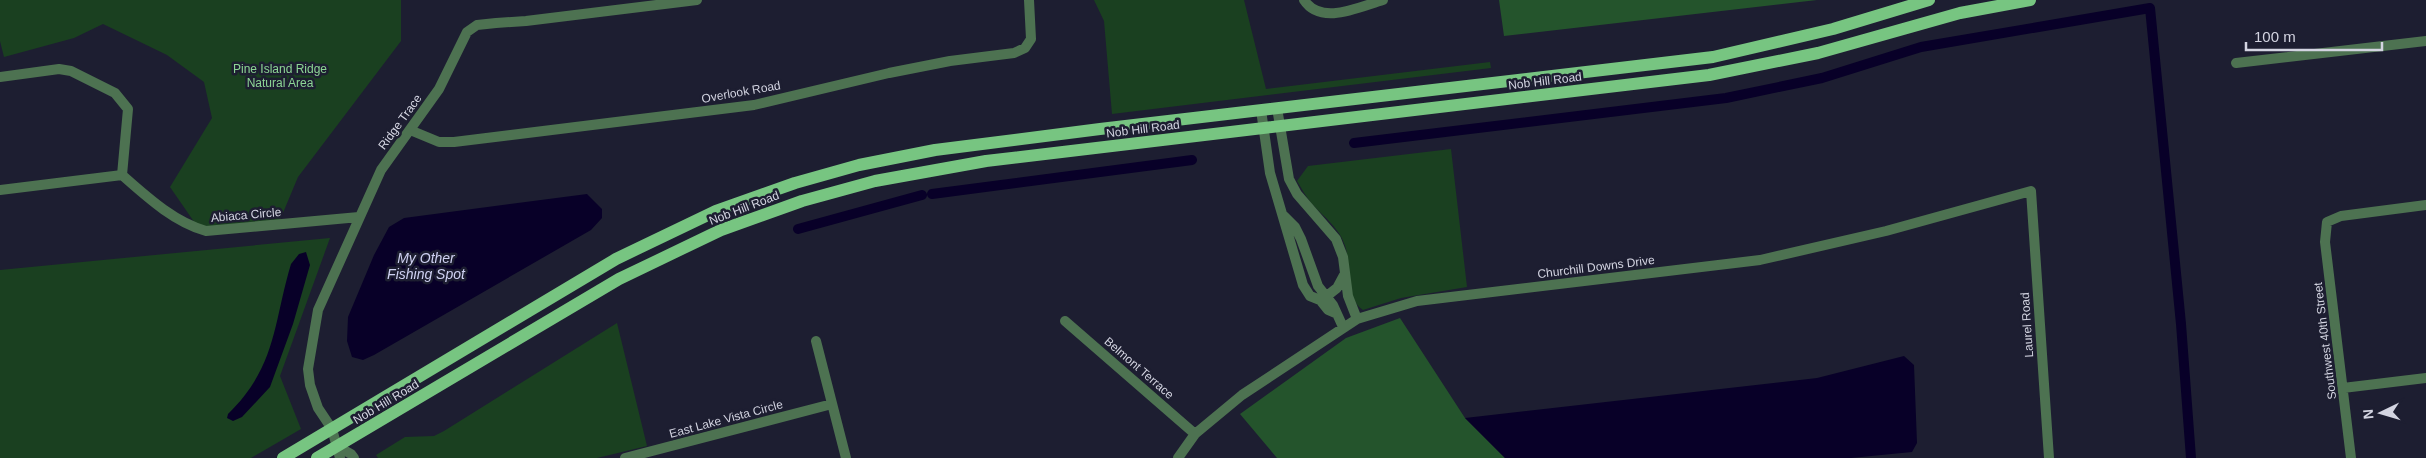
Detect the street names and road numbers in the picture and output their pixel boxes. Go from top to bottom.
street label: Nob Hill Road [1507,70,1583,92]
street label: Overlook Road [700,78,782,106]
street label: Ridge Trace [375,91,425,152]
street label: Nob Hill Road [1105,118,1181,140]
street label: Nob Hill Road [707,188,781,228]
street label: Abiaca Circle [210,205,282,225]
street label: Churchill Downs Drive [1537,253,1656,281]
street label: Southwest 40th Street [2311,281,2339,400]
street label: Laurel Road [2018,292,2036,358]
street label: Belmont Terrace [1102,334,1177,402]
street label: Nob Hill Road [351,377,421,427]
street label: East Lake Vista Circle [668,397,785,441]

